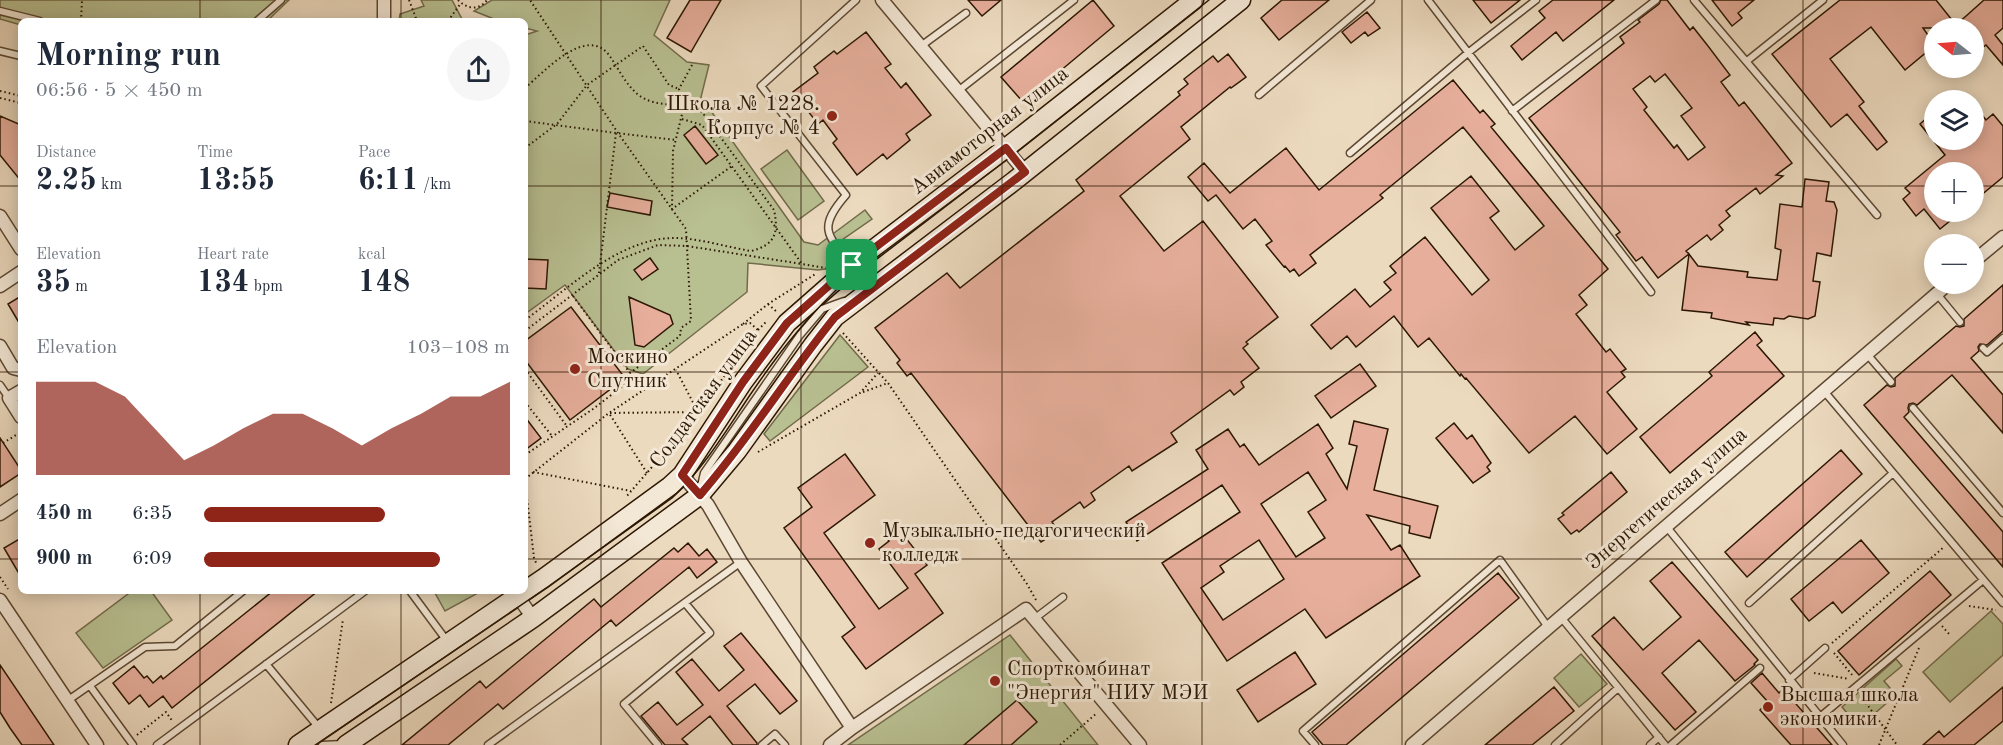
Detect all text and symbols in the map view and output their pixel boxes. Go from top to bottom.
north arrow [1924,18,1984,78]
map controls [1924,18,1984,294]
button: share [447,38,510,101]
text: Morning run [36,40,221,73]
street label: Авиамоторная улица [907,63,1073,199]
text: 06:56 · 5 × 450 m [36,81,203,101]
button: layers [1924,90,1984,150]
place label: Школа № 1228. Корпус № 4 [666,94,820,139]
marker: Школа № 1228. Корпус № 4 [825,109,839,123]
text: Distance [36,145,96,161]
text: Time [197,145,233,161]
text: Pace [358,145,390,161]
button: + [1924,162,1984,222]
text: 2.25 [36,166,97,196]
text: 13:55 [197,166,275,196]
text: 6:11 [358,166,419,196]
text: km [97,177,122,193]
text: /km [419,177,451,193]
button: − [1924,234,1984,294]
pin [826,239,877,290]
text: Elevation [36,247,101,263]
text: Heart rate [197,247,269,263]
text: kcal [358,247,386,263]
icon: arrive [835,248,868,281]
text: 35 [36,268,71,298]
text: 134 [197,268,249,298]
text: 148 [358,268,410,298]
text: m [71,279,88,295]
text: bpm [249,279,283,295]
street label: Солдатская улица [647,326,761,472]
text: Elevation [36,338,117,358]
text: 103–108 m [407,338,510,358]
place label: Москино Спутник [587,347,668,392]
marker: Москино Спутник [568,362,582,376]
street label: Энергетическая улица [1583,424,1751,574]
text: 450 m [36,504,92,524]
text: 6:35 [132,504,172,524]
place label: Музыкально-педагогический колледж [882,521,1146,566]
marker: Музыкально-педагогический колледж [863,536,877,550]
text: 900 m [36,549,92,569]
text: 6:09 [132,549,172,569]
place label: Спорткомбинат "Энергия" НИУ МЭИ [1007,659,1208,704]
marker: Спорткомбинат "Энергия" НИУ МЭИ [988,674,1002,688]
place label: Высшая школа экономики [1780,685,1919,730]
marker: Высшая школа экономики [1761,700,1775,714]

